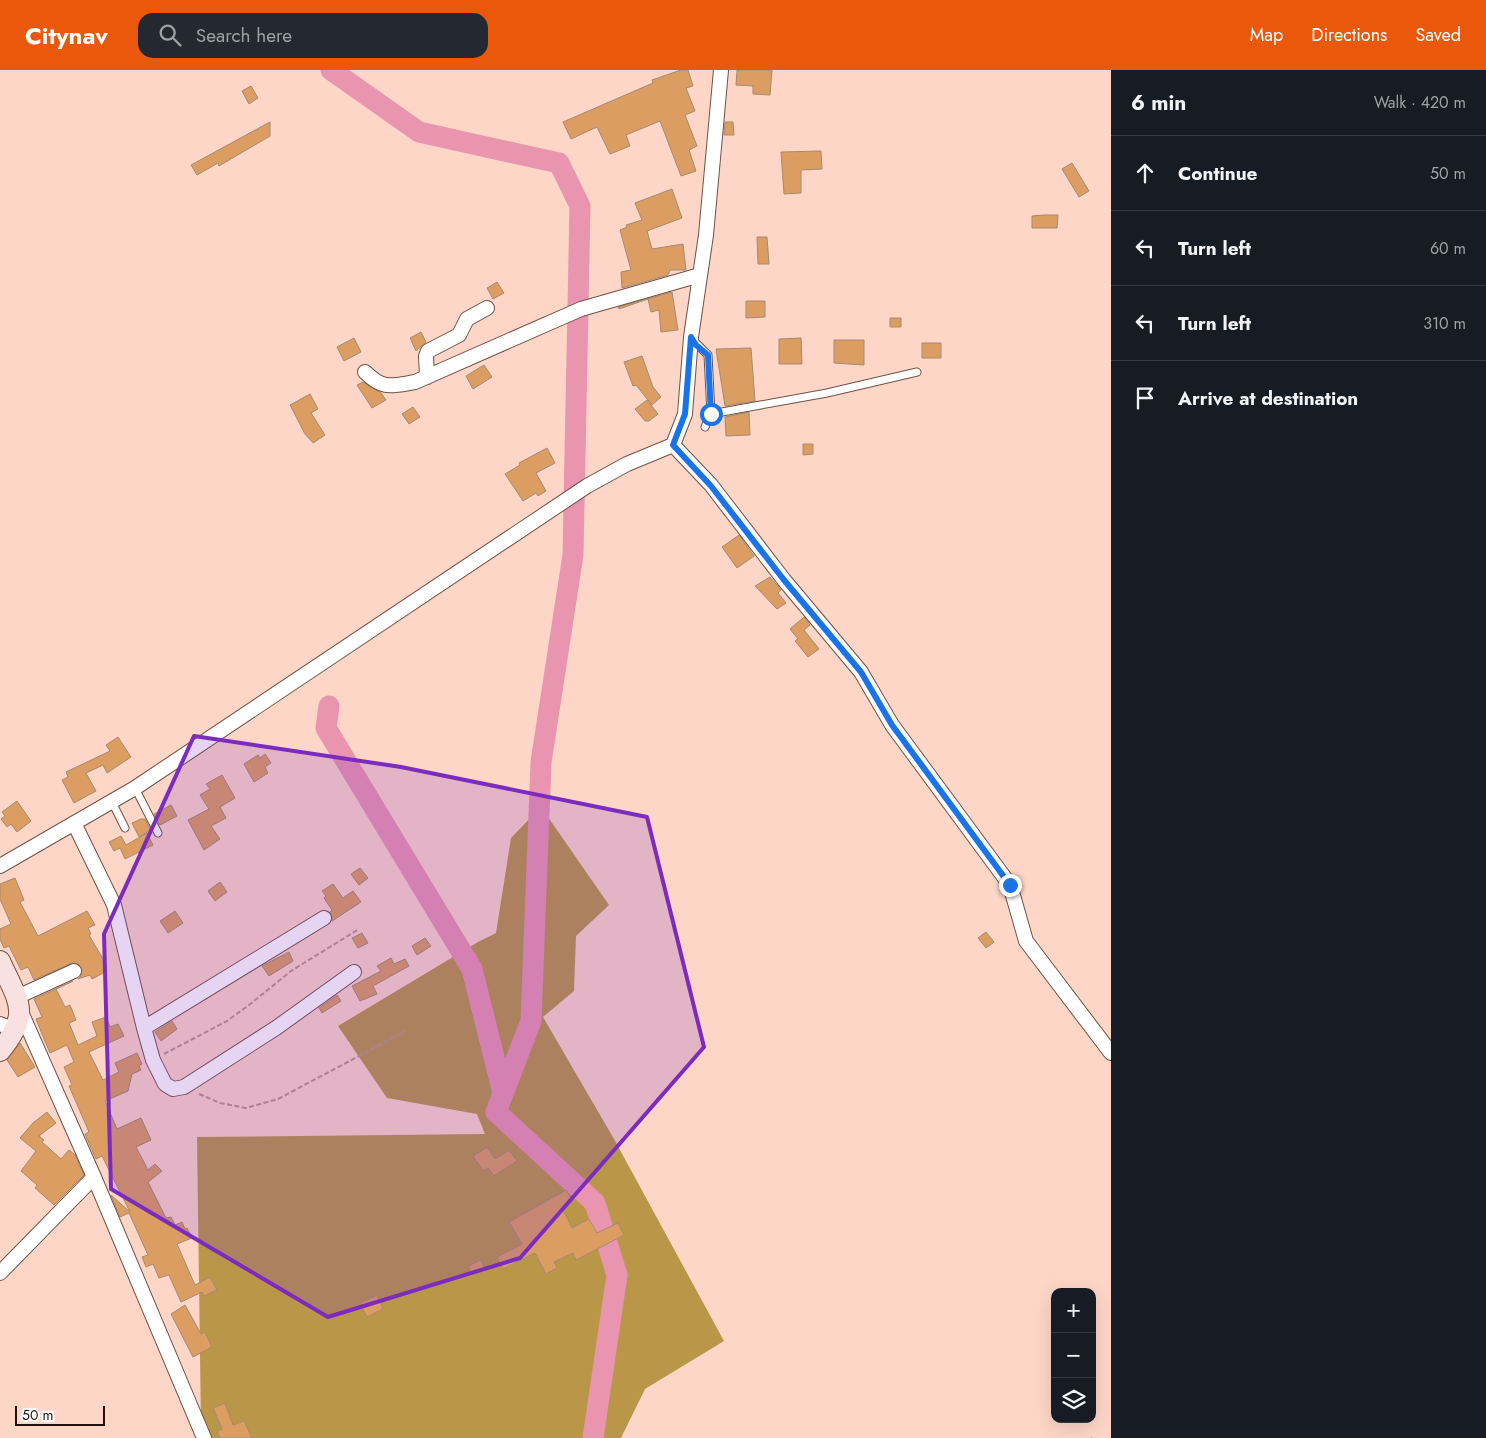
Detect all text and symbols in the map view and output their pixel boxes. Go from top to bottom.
search box [138,13,488,58]
text: Citynav [25,18,108,53]
icon: search [156,21,184,49]
text: Search here [196,22,292,49]
text: Map [1250,22,1283,48]
text: Directions [1311,22,1387,48]
text: Saved [1415,22,1461,48]
text: 6 min [1131,88,1186,118]
text: Walk · 420 m [1374,91,1466,114]
icon: ahead [1131,159,1159,187]
text: Continue [1178,160,1257,187]
text: 50 m [1430,162,1466,185]
icon: left [1131,234,1159,262]
text: Turn left [1178,235,1251,262]
text: 60 m [1430,237,1466,260]
icon: left [1131,309,1159,337]
text: Turn left [1178,310,1251,337]
text: 310 m [1423,312,1466,335]
icon: arrive [1131,384,1159,412]
text: Arrive at destination [1178,385,1358,412]
route start [700,403,723,426]
route end [999,874,1022,897]
map controls [1051,1288,1096,1423]
button: + [1051,1288,1096,1333]
button: − [1051,1333,1096,1378]
button: layers [1051,1378,1096,1423]
scale bar [15,1403,105,1426]
text: 50 m [22,1405,53,1425]

